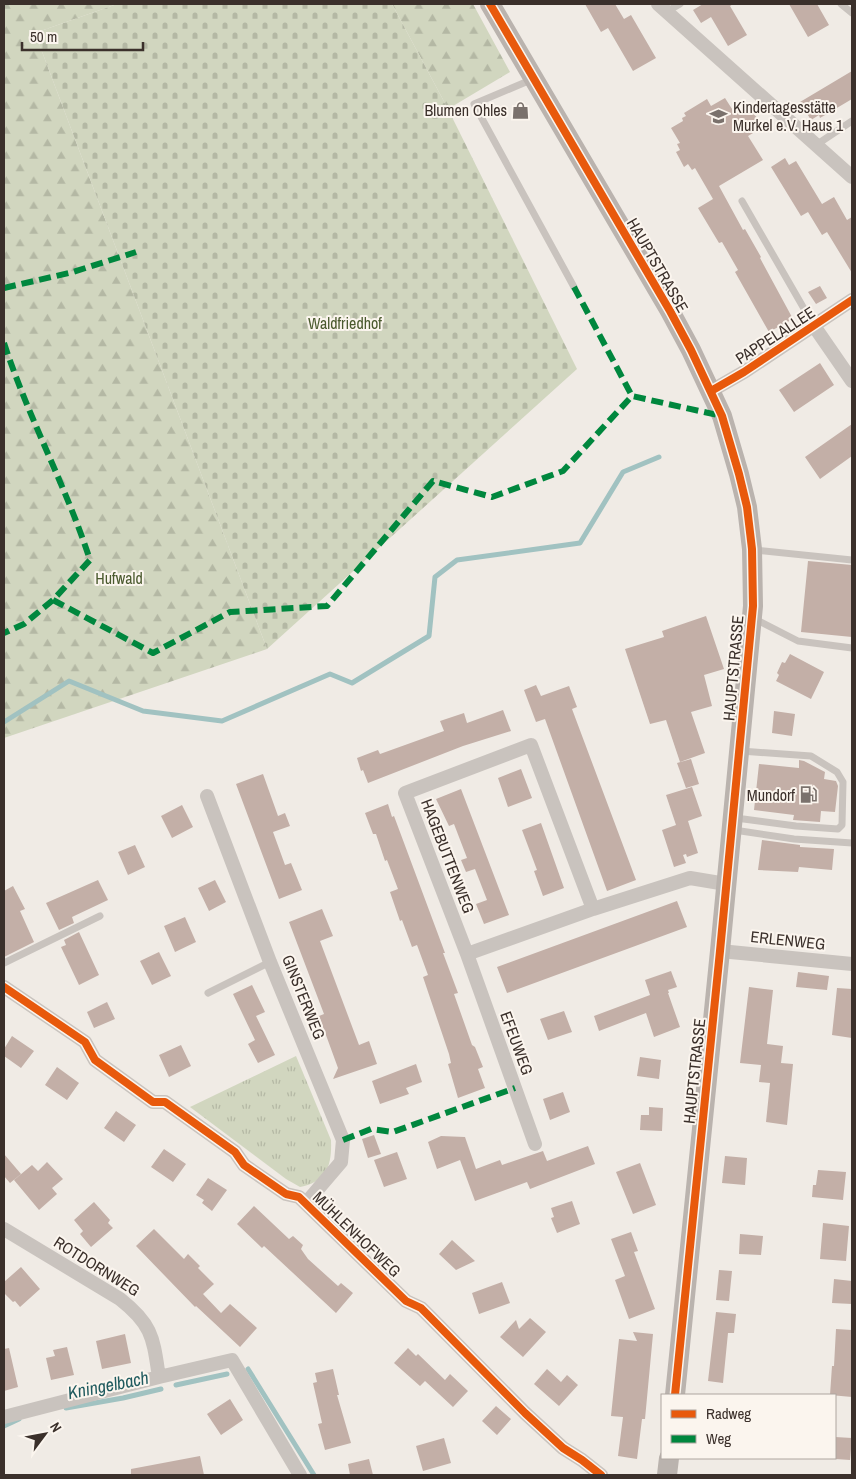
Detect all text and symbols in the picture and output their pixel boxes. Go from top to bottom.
scale bar [22,20,144,52]
text: 50 m [30,26,57,47]
place label: Kindertagesstätte Murkel e.V. Haus 1 [733,96,844,136]
place label: Blumen Ohles [425,99,507,121]
shop icon: Blumen Ohles [511,100,531,120]
school or university icon: Kindertagesstätte Murkel e.V. Haus 1 [709,106,729,126]
street label: HAUPTSTRASSE [622,214,694,316]
street label: PAPPELALLEE [731,301,819,369]
park label: Waldfriedhof [308,312,382,334]
park label: Hufwald [95,567,143,589]
street label: HAUPTSTRASSE [717,614,749,722]
place label: Mundorf [747,784,795,806]
fuel station icon: Mundorf [799,785,819,805]
street label: HAGEBUTTENWEG [416,796,480,916]
street label: ERLENWEG [750,925,826,955]
street label: GINSTERWEG [277,951,331,1043]
street label: EFEUWEG [495,1008,539,1078]
street label: HAUPTSTRASSE [678,1017,710,1125]
street label: MÜHLENHOFWEG [308,1186,406,1282]
street label: ROTDORNWEG [50,1231,144,1301]
water label: Kningelbach [65,1365,151,1405]
legend [661,1394,836,1459]
text: Radweg [706,1403,751,1424]
north arrow [20,1409,70,1459]
text: N [46,1419,66,1435]
text: Weg [706,1428,731,1449]

